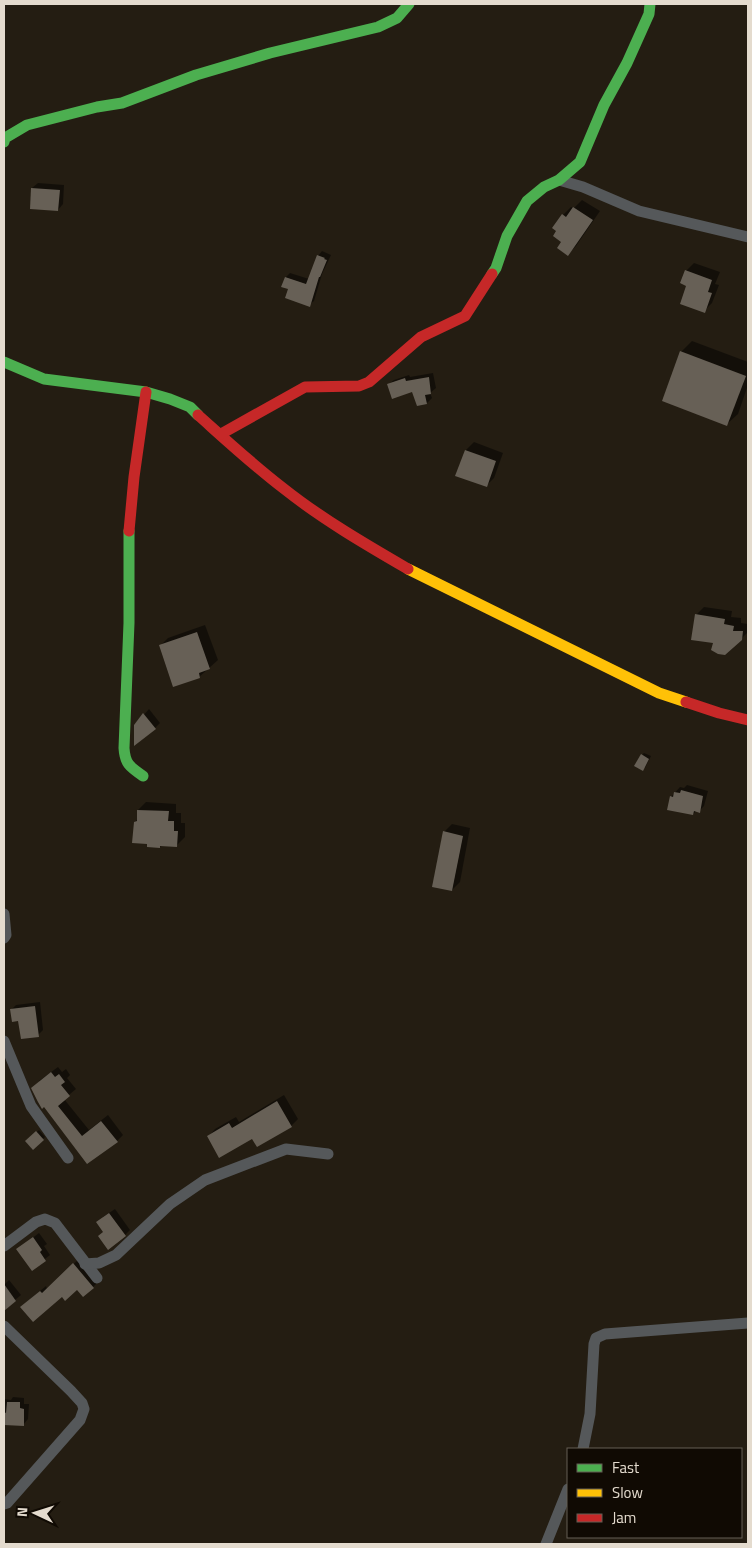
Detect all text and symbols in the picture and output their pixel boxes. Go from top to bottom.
legend [567,1448,742,1538]
text: Fast [612,1456,640,1479]
text: Slow [612,1481,643,1504]
north arrow [10,1488,60,1538]
text: N [11,1506,32,1518]
text: Jam [612,1506,636,1529]

